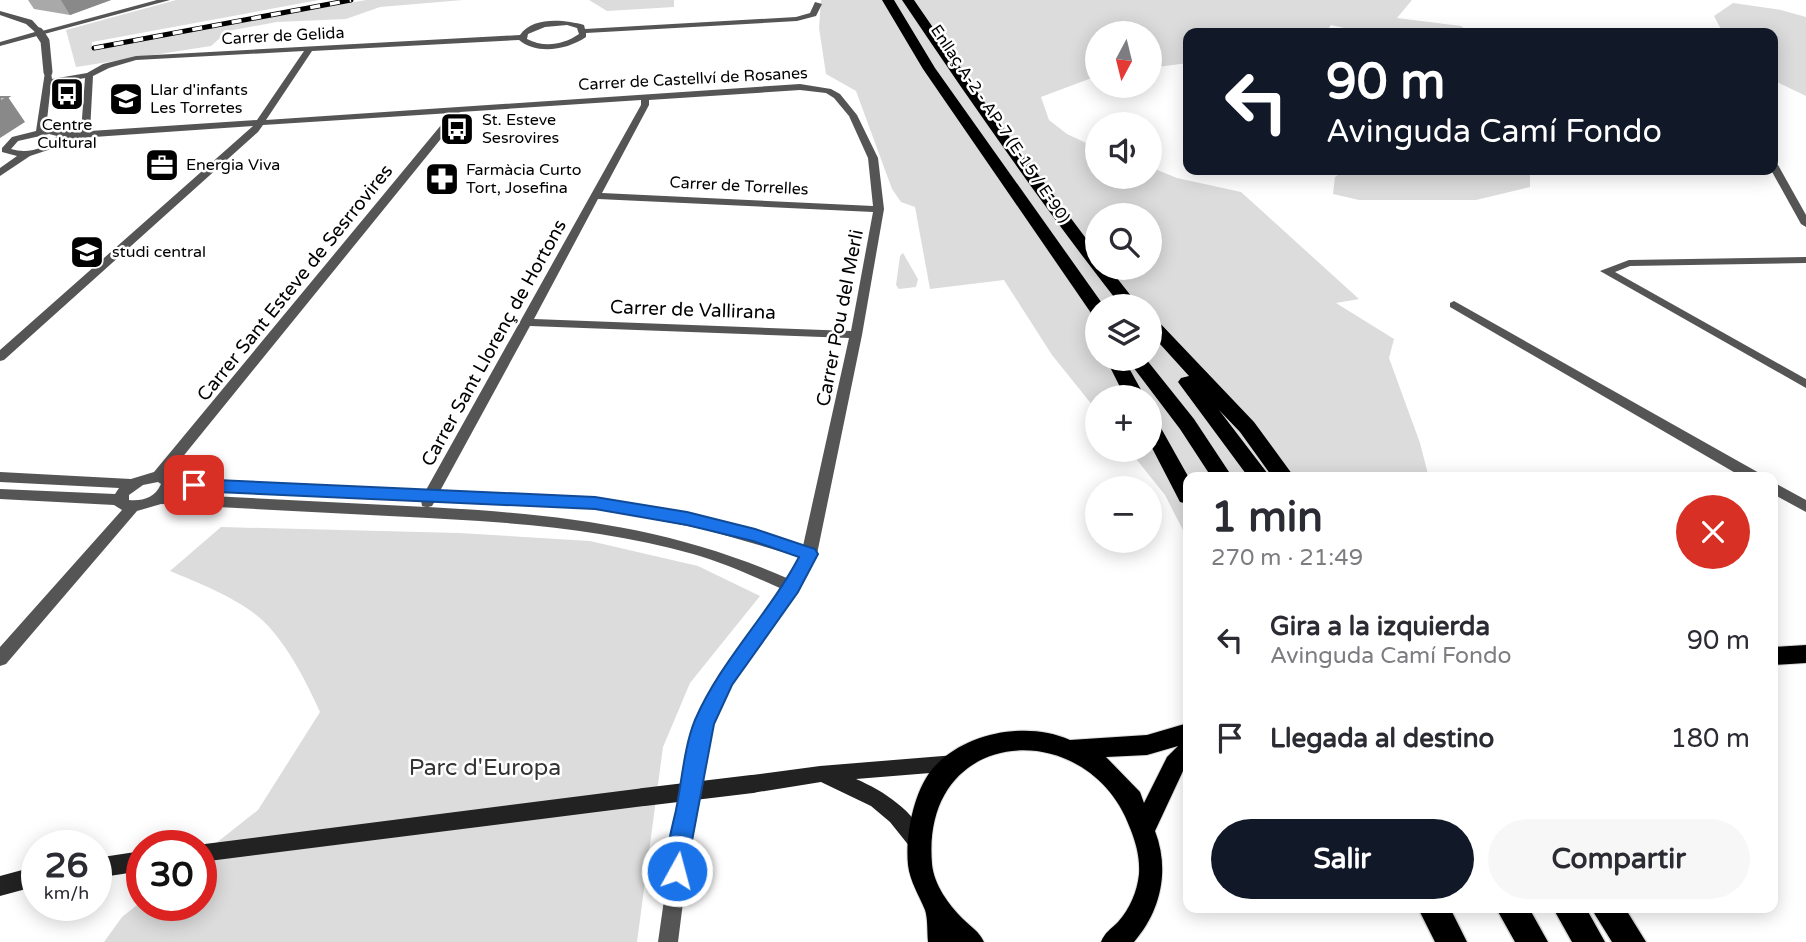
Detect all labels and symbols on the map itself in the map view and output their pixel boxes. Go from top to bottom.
street label: Enllaç A-2 - AP-7 (E-15 / E-90) [926,21,1074,227]
north arrow [1085,21,1162,98]
street label: Carrer de Gelida [221,23,345,49]
street label: Carrer de Castellví de Rosanes [578,63,808,95]
bus stop icon: Centre Cultural [48,75,86,113]
school or university icon: Llar d'infants Les Torretes [107,80,145,118]
place label: Llar d'infants Les Torretes [150,80,248,118]
bus stop icon: St. Esteve Sesrovires [438,110,476,148]
place label: St. Esteve Sesrovires [482,110,559,148]
place label: Centre Cultural [37,115,97,153]
office icon: Energia Viva [143,146,181,184]
place label: Energia Viva [186,155,280,175]
street label: Carrer Sant Esteve de Sesrrovires [193,160,397,406]
pharmacy icon: Farmàcia Curto Tort, Josefina [423,160,461,198]
place label: Farmàcia Curto Tort, Josefina [466,160,582,198]
street label: Carrer de Torrelles [669,172,809,200]
street label: Carrer Sant Llorenç de Hortons [417,216,571,470]
street label: Carrer Pou del Merli [812,228,868,408]
school or university icon: studi central [68,233,106,271]
place label: studi central [112,242,206,262]
street label: Carrer de Vallirana [610,296,776,324]
pin [164,455,224,515]
park label: Parc d'Europa [409,754,561,782]
speed limit sign: 30 [126,830,217,921]
position arrow [640,834,714,908]

